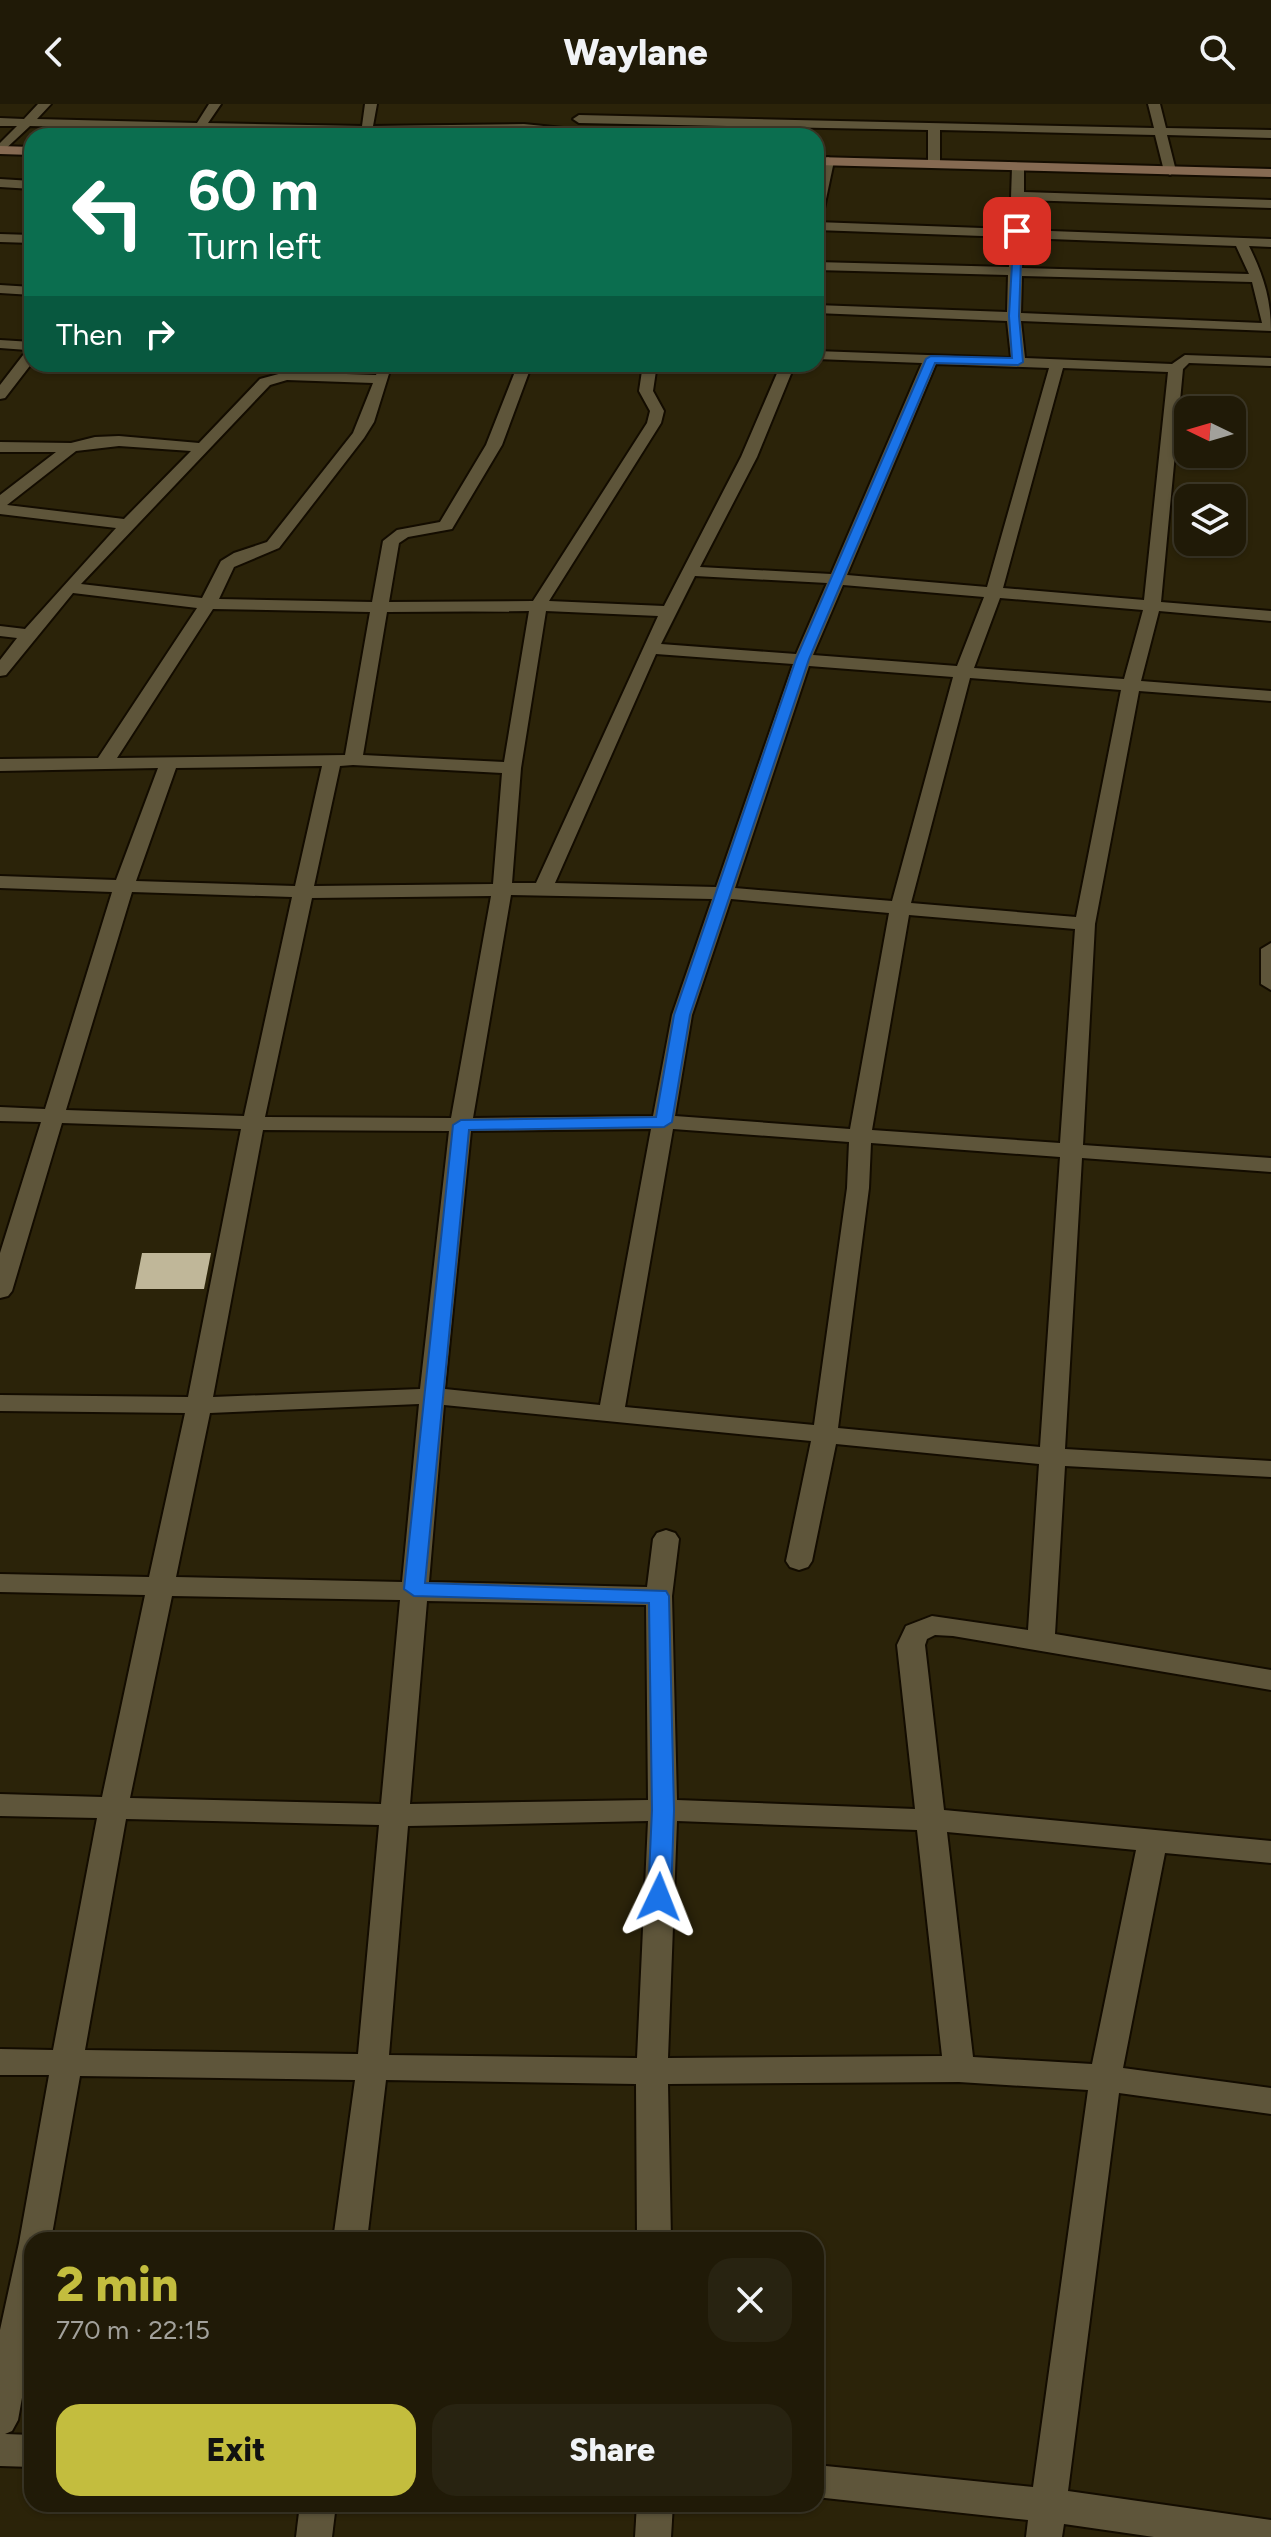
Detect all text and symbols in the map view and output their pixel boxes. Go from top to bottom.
icon: back [32,30,76,74]
icon: search [1195,30,1239,74]
text: Waylane [563,31,708,74]
text: 60 m [188,157,319,224]
icon: left [56,160,160,264]
pin [983,197,1051,265]
icon: arrive [995,209,1039,253]
text: Turn left [188,225,322,268]
icon: right [138,312,182,356]
text: Then [56,316,122,353]
north arrow [1174,396,1246,468]
map controls [1174,396,1246,556]
button: layers [1174,484,1246,556]
position arrow [617,1855,701,1939]
text: 2 min [56,2255,179,2313]
button: close [708,2258,792,2342]
text: 770 m · 22:15 [56,2314,210,2346]
button: Exit [56,2404,416,2496]
button: Share [432,2404,792,2496]

